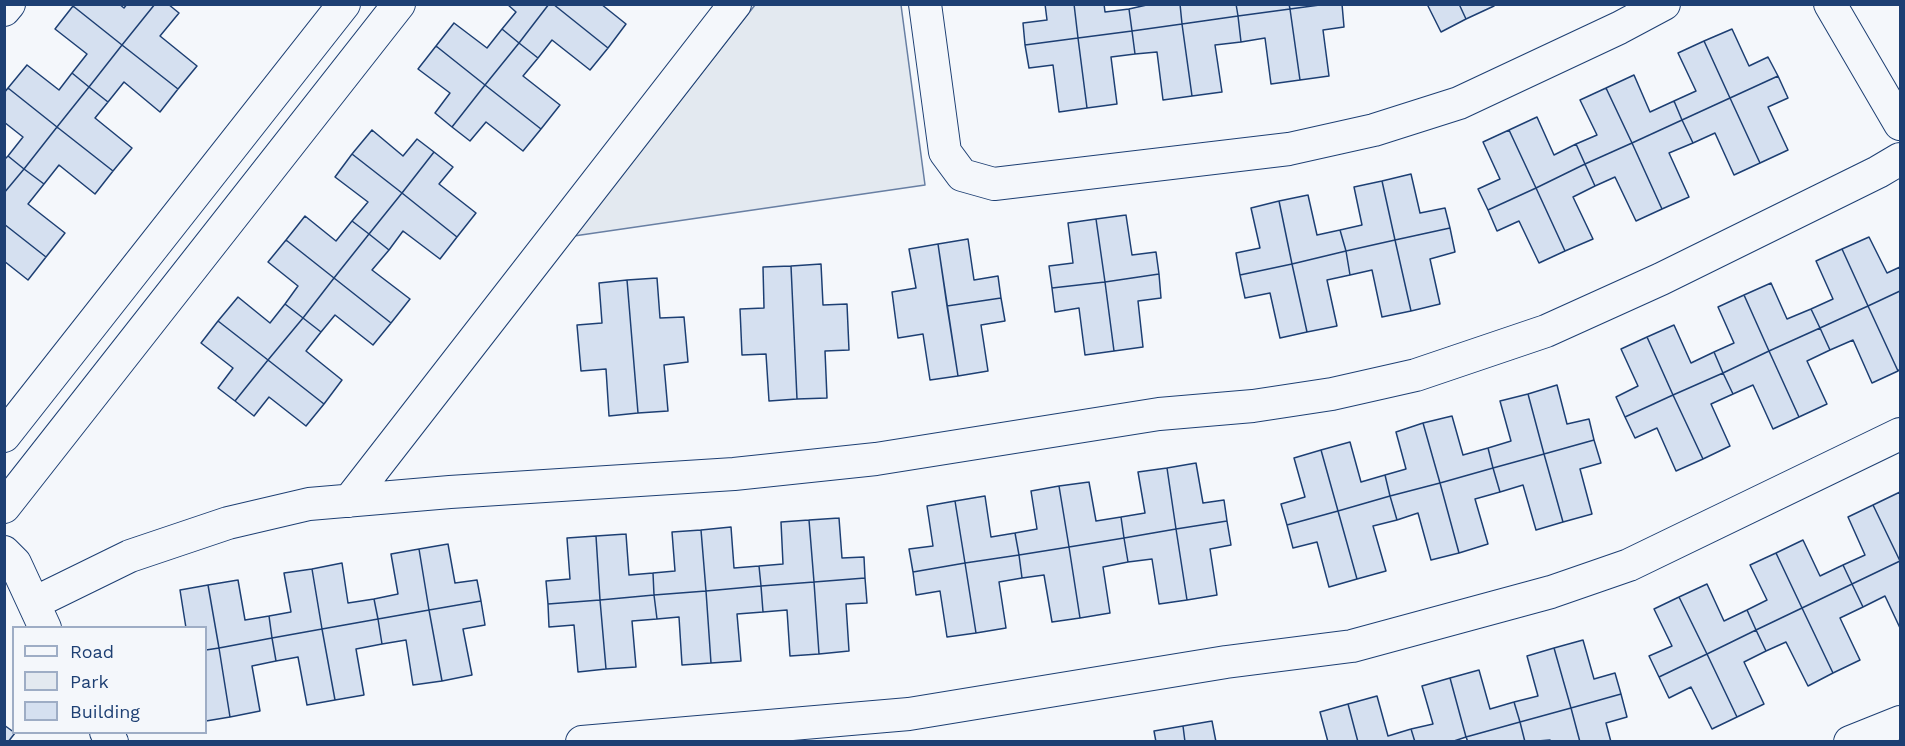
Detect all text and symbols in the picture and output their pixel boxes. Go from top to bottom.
legend [12,626,207,734]
text: Road [70,641,114,662]
text: Park [70,671,109,692]
text: Building [70,701,140,722]

